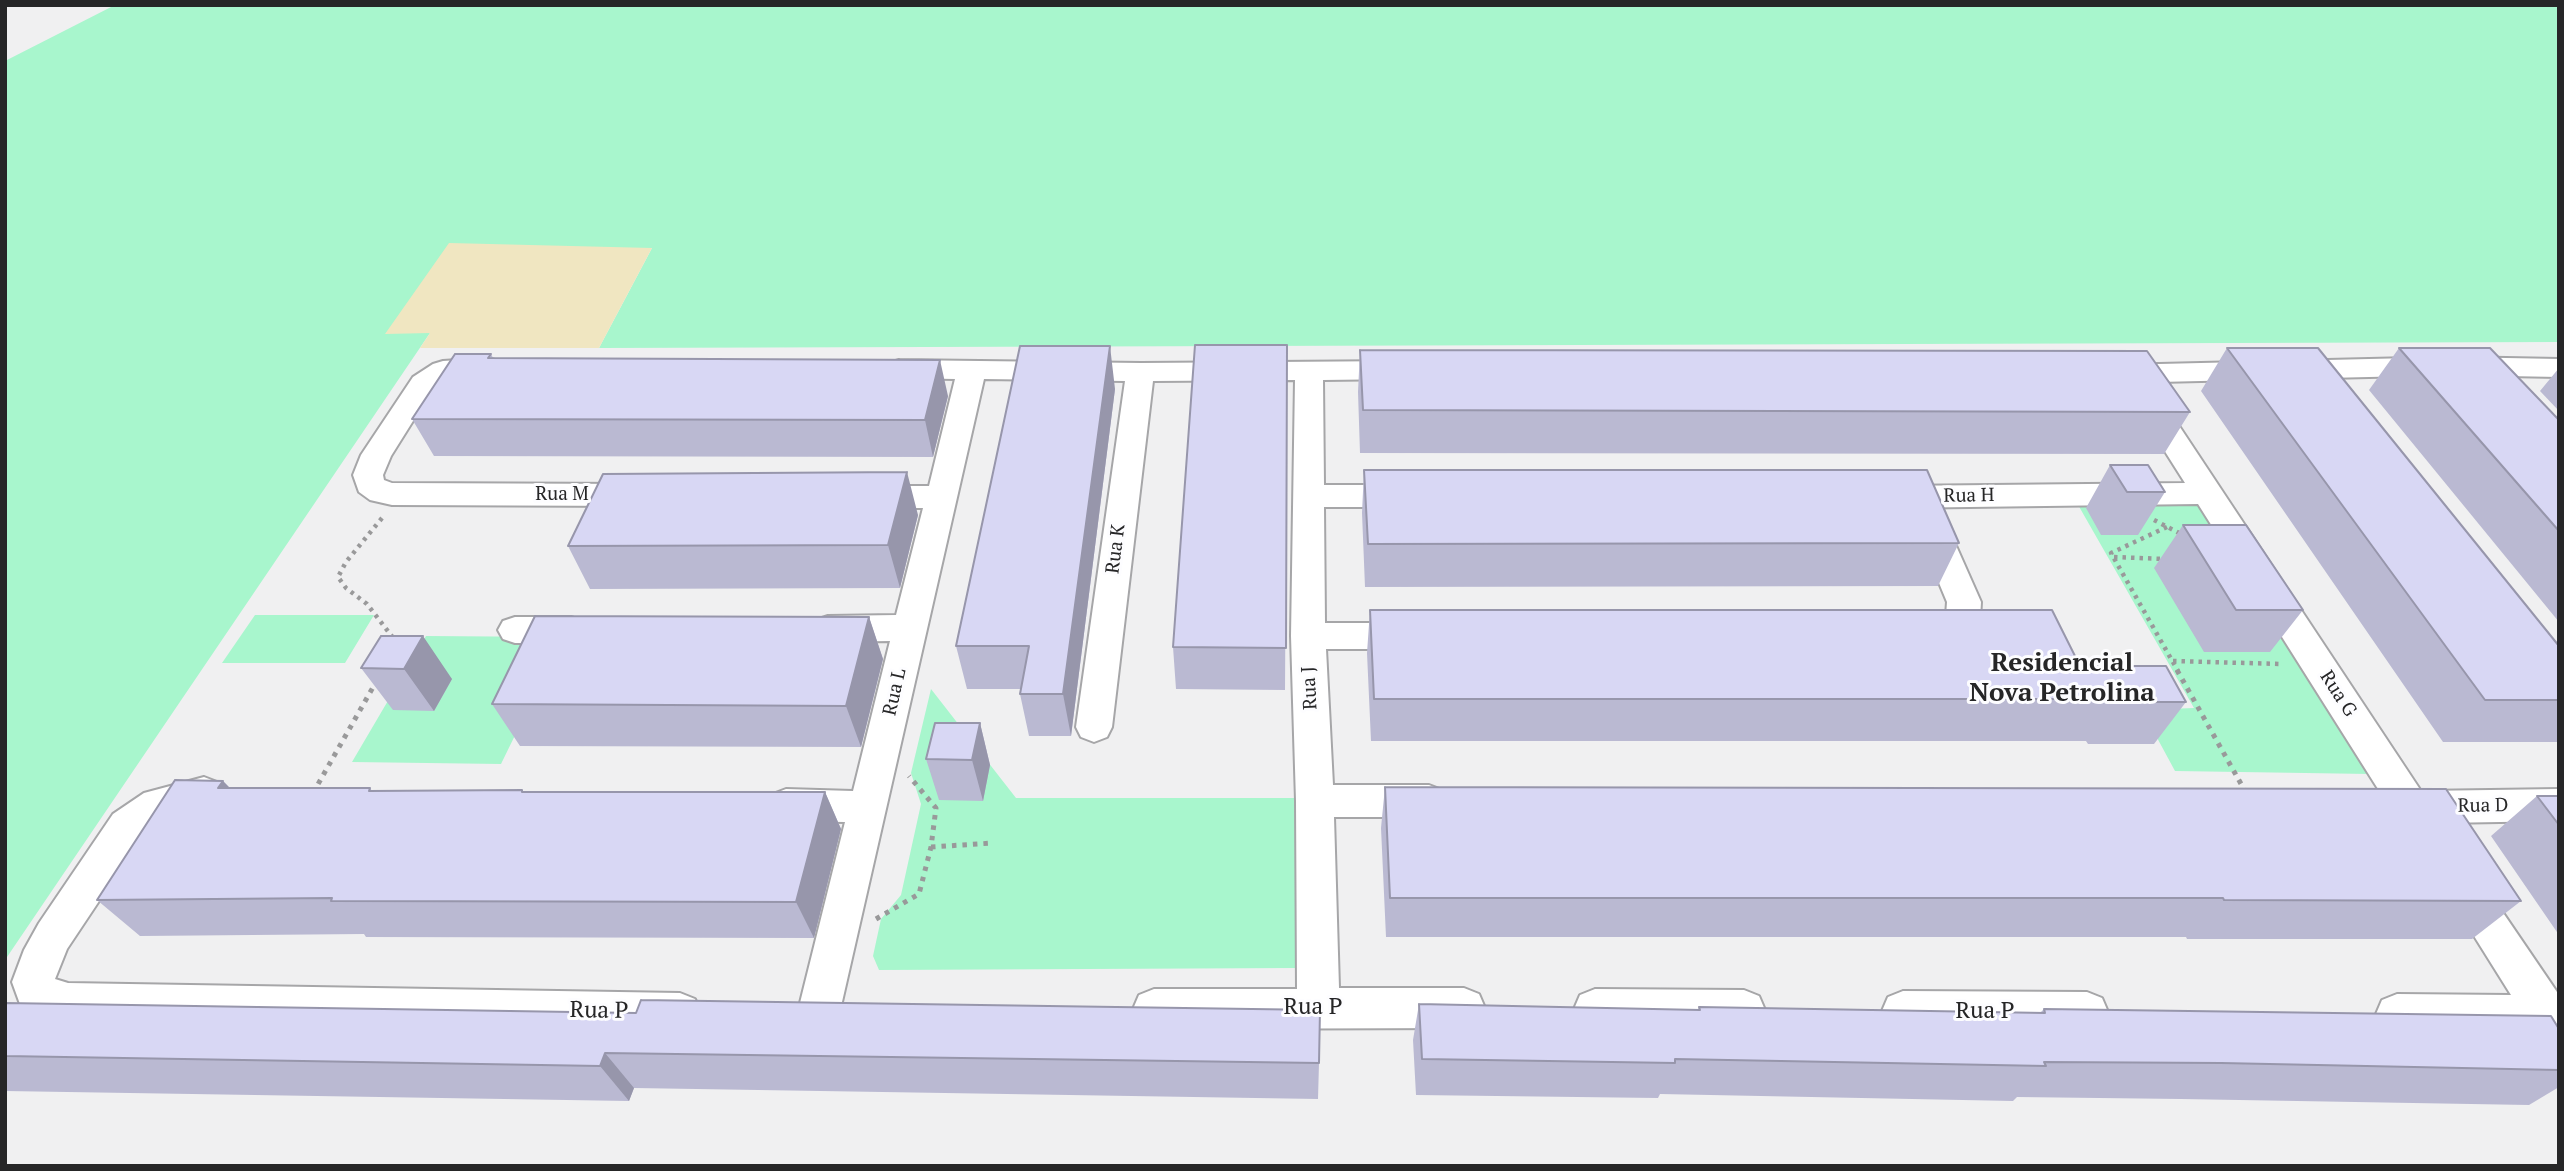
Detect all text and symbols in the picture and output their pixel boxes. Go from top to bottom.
street label: Rua M [535,484,589,506]
street label: Rua H [1943,484,1995,508]
street label: Rua K [1102,523,1130,575]
district label: Residencial Nova Petrolina [1969,648,2155,710]
street label: Rua L [879,666,911,718]
street label: Rua J [1297,666,1323,710]
street label: Rua G [2315,667,2361,721]
street label: Rua D [2457,794,2509,818]
street label: Rua P [1284,993,1342,1021]
street label: Rua P [569,997,629,1025]
street label: Rua P [1956,997,2014,1025]

